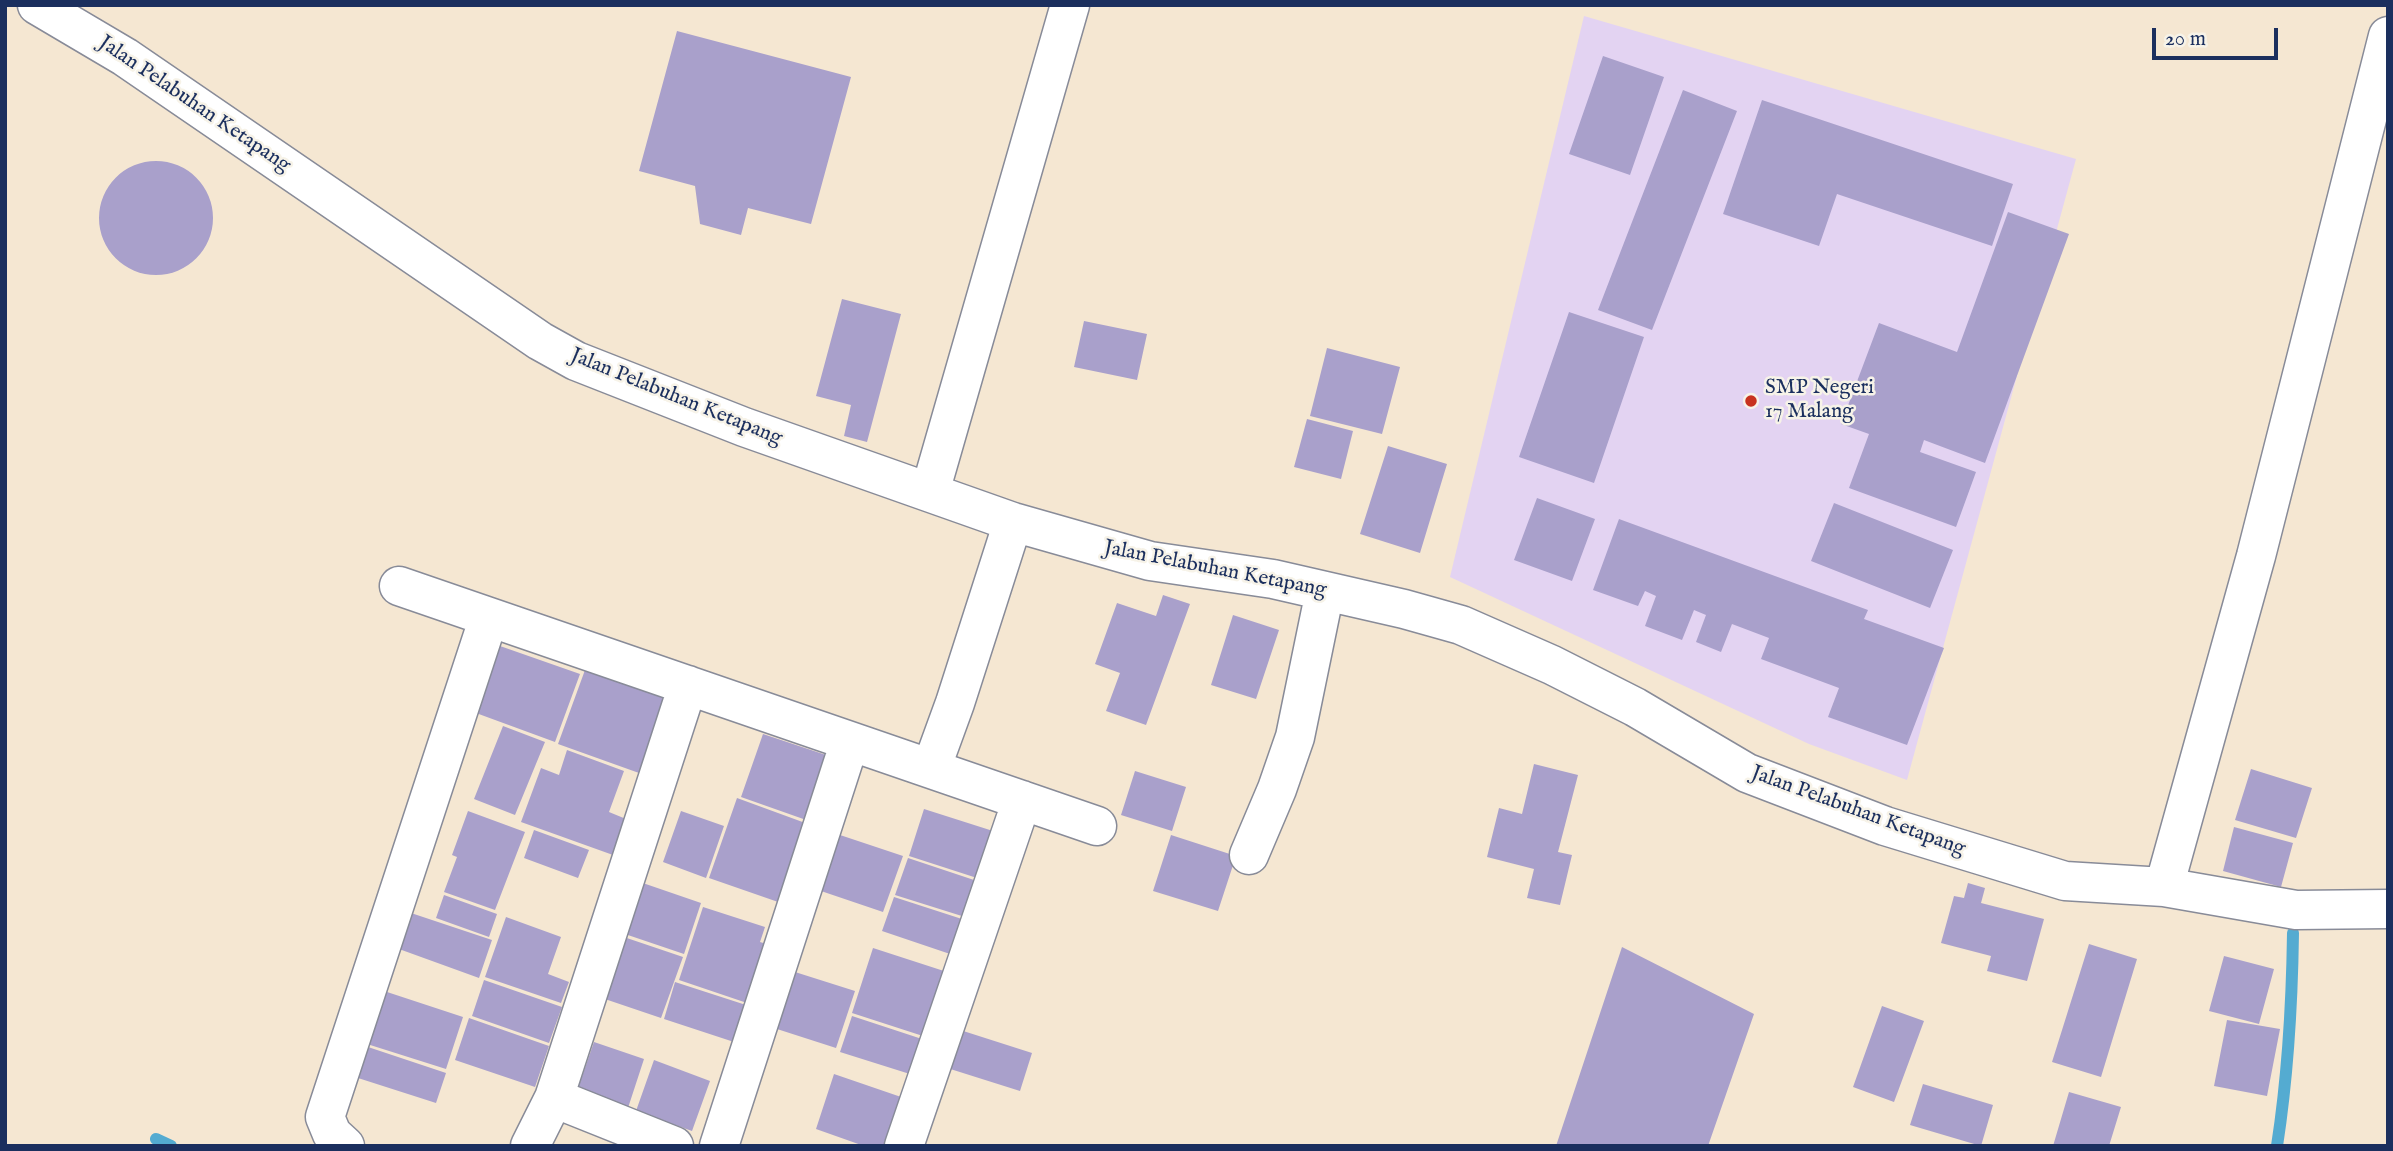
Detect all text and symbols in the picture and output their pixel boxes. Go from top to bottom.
scale bar [2155,14,2281,58]
text: 20 m [2165,26,2206,53]
street label: Jalan Pelabuhan Ketapang [93,31,295,179]
street label: Jalan Pelabuhan Ketapang [566,344,786,452]
place label: SMP Negeri 17 Malang [1765,376,1874,426]
marker: SMP Negeri 17 Malang [1743,393,1759,409]
street label: Jalan Pelabuhan Ketapang [1102,536,1328,604]
street label: Jalan Pelabuhan Ketapang [1747,761,1969,863]

